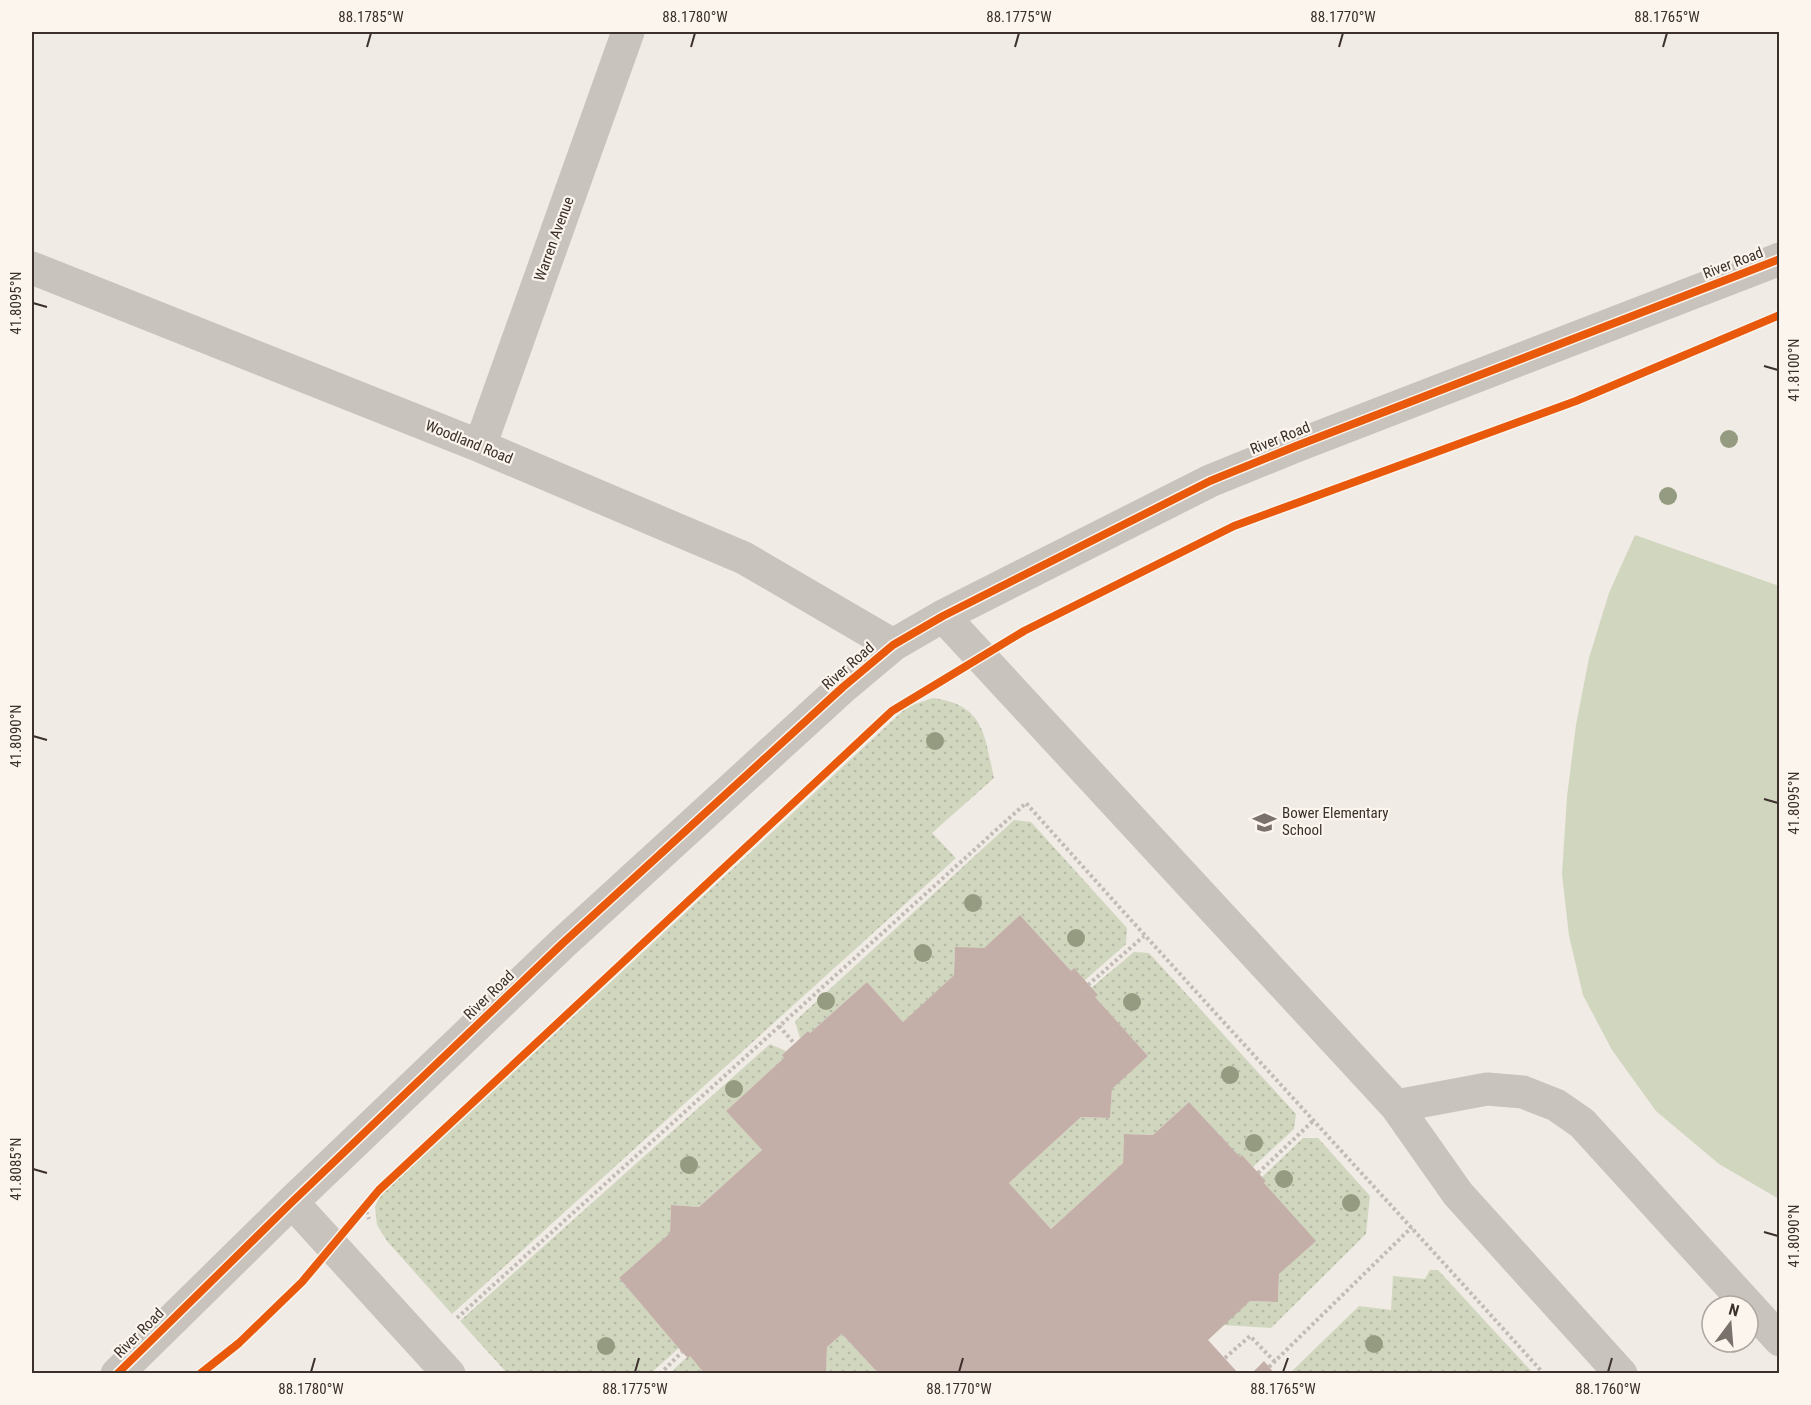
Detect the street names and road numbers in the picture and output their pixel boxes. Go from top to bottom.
street label: Warren Avenue [530,194,578,284]
street label: River Road [1700,243,1766,283]
street label: Woodland Road [423,416,515,468]
street label: River Road [1247,418,1313,458]
street label: River Road [818,639,878,693]
street label: River Road [460,967,518,1023]
street label: River Road [110,1304,168,1362]

